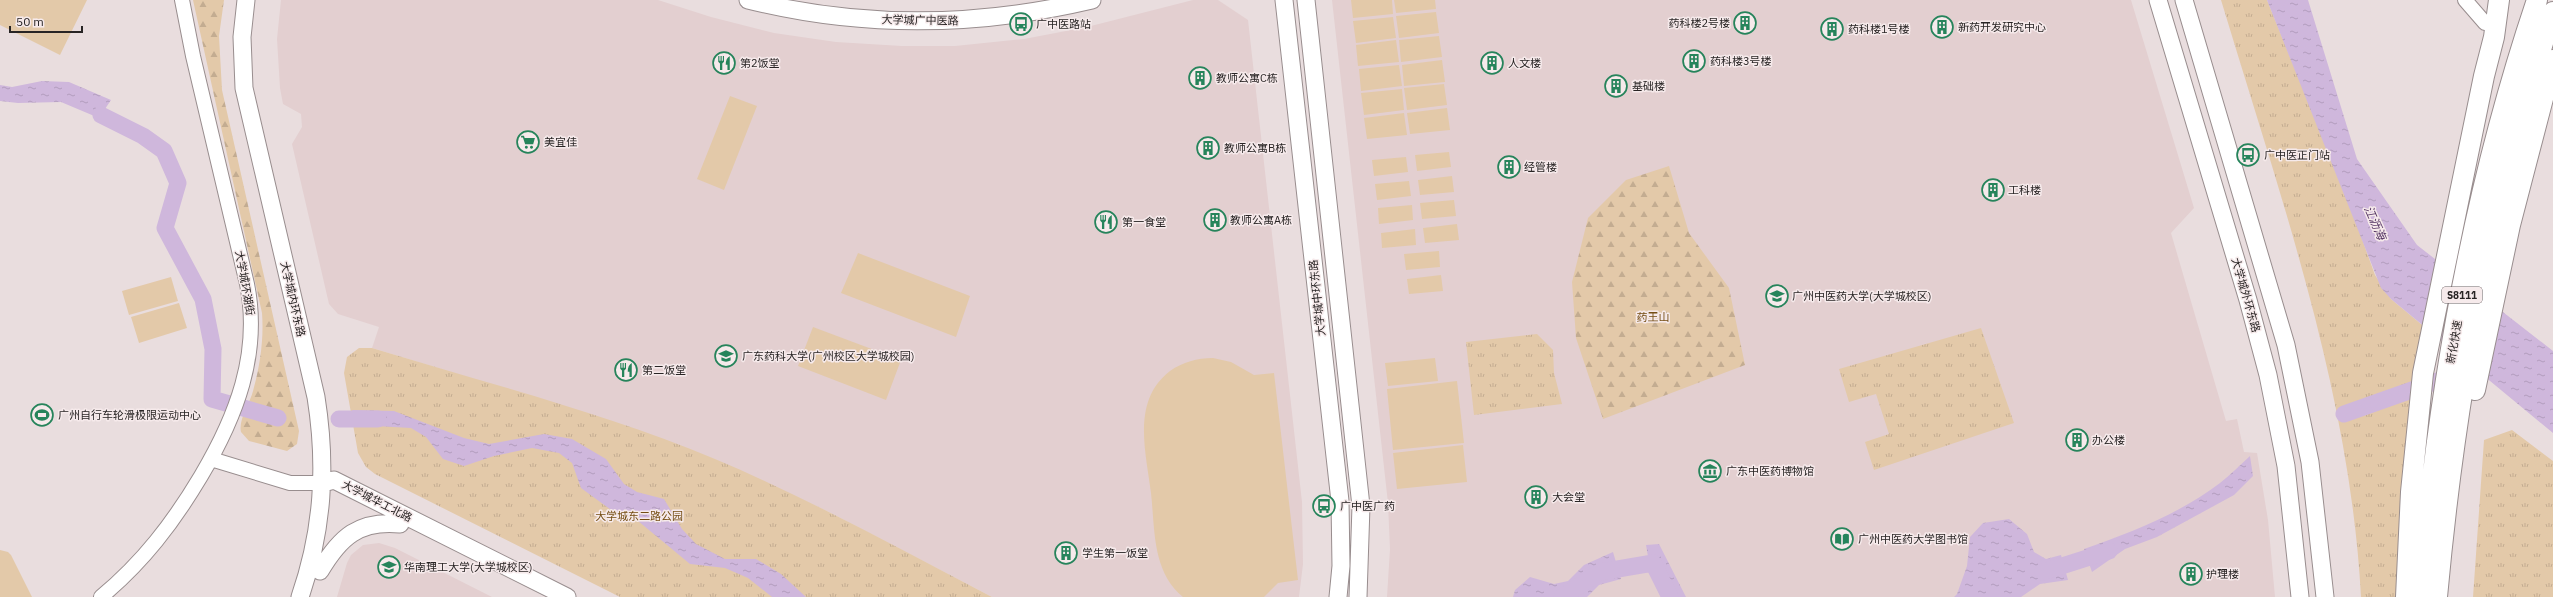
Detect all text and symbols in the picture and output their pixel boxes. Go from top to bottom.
scale bar [10,8,82,34]
building icon: 药科楼2号楼 [1732,10,1758,36]
bus stop icon: 广中医路站 [1008,11,1034,37]
street label: 大学城广中医路 [881,12,959,28]
text: 50 m [16,14,44,29]
building icon: 新药开发研究中心 [1929,14,1955,40]
place label: 药科楼2号楼 [1668,16,1730,30]
building icon: 药科楼1号楼 [1819,16,1845,42]
place label: 广中医路站 [1036,17,1091,31]
place label: 新药开发研究中心 [1958,20,2046,34]
place label: 药科楼1号楼 [1848,22,1910,36]
building icon: 药科楼3号楼 [1681,48,1707,74]
restaurant icon: 第2饭堂 [711,50,737,76]
building icon: 人文楼 [1479,50,1505,76]
place label: 药科楼3号楼 [1710,54,1772,68]
place label: 第2饭堂 [740,56,780,70]
place label: 人文楼 [1508,56,1541,70]
building icon: 教师公寓C栋 [1187,65,1213,91]
place label: 教师公寓C栋 [1216,71,1278,85]
building icon: 基础楼 [1603,73,1629,99]
place label: 基础楼 [1632,79,1665,93]
supermarket icon: 美宜佳 [515,129,541,155]
place label: 美宜佳 [544,135,577,149]
building icon: 教师公寓B栋 [1195,135,1221,161]
place label: 教师公寓B栋 [1224,141,1286,155]
bus stop icon: 广中医正门站 [2235,142,2261,168]
place label: 广中医正门站 [2264,148,2330,162]
building icon: 经管楼 [1496,154,1522,180]
place label: 经管楼 [1524,160,1557,174]
building icon: 工科楼 [1980,177,2006,203]
place label: 工科楼 [2008,183,2041,197]
water label: 江沥海 [2361,203,2390,244]
building icon: 教师公寓A栋 [1202,207,1228,233]
restaurant icon: 第一食堂 [1093,209,1119,235]
place label: 教师公寓A栋 [1230,213,1292,227]
place label: 第一食堂 [1122,215,1166,229]
street label: 大学城环湖街 [232,249,258,317]
street label: 大学城外环东路 [2229,256,2263,334]
street label: 大学城中环东路 [1306,259,1328,337]
street label: 大学城内环东路 [278,260,308,338]
school or university icon: 广州中医药大学(大学城校区) [1764,283,1790,309]
road number: S8111 [2442,287,2482,303]
place label: 广州中医药大学(大学城校区) [1792,289,1931,303]
park label: 药王山 [1637,310,1670,324]
street label: 新化快速 [2443,319,2465,365]
school or university icon: 广东药科大学(广州校区大学城校园) [713,343,739,369]
place label: 广东药科大学(广州校区大学城校园) [742,349,914,363]
restaurant icon: 第二饭堂 [613,357,639,383]
place label: 第二饭堂 [642,363,686,377]
sports icon: 广州自行车轮滑极限运动中心 [29,402,55,428]
place label: 广州自行车轮滑极限运动中心 [58,408,201,422]
building icon: 办公楼 [2064,427,2090,453]
place label: 办公楼 [2092,433,2125,447]
museum icon: 广东中医药博物馆 [1697,458,1723,484]
place label: 广东中医药博物馆 [1726,464,1814,478]
street label: 大学城华工北路 [340,477,414,525]
building icon: 大会堂 [1523,484,1549,510]
place label: 大会堂 [1552,490,1585,504]
bus stop icon: 广中医广药 [1311,493,1337,519]
place label: 广中医广药 [1340,499,1395,513]
park label: 大学城东二路公园 [595,509,683,523]
library icon: 广州中医药大学图书馆 [1829,526,1855,552]
place label: 广州中医药大学图书馆 [1858,532,1968,546]
building icon: 学生第一饭堂 [1053,540,1079,566]
place label: 学生第一饭堂 [1082,546,1148,560]
school or university icon: 华南理工大学(大学城校区) [376,554,402,580]
place label: 华南理工大学(大学城校区) [404,560,532,574]
building icon: 护理楼 [2178,561,2204,587]
place label: 护理楼 [2206,567,2239,581]

